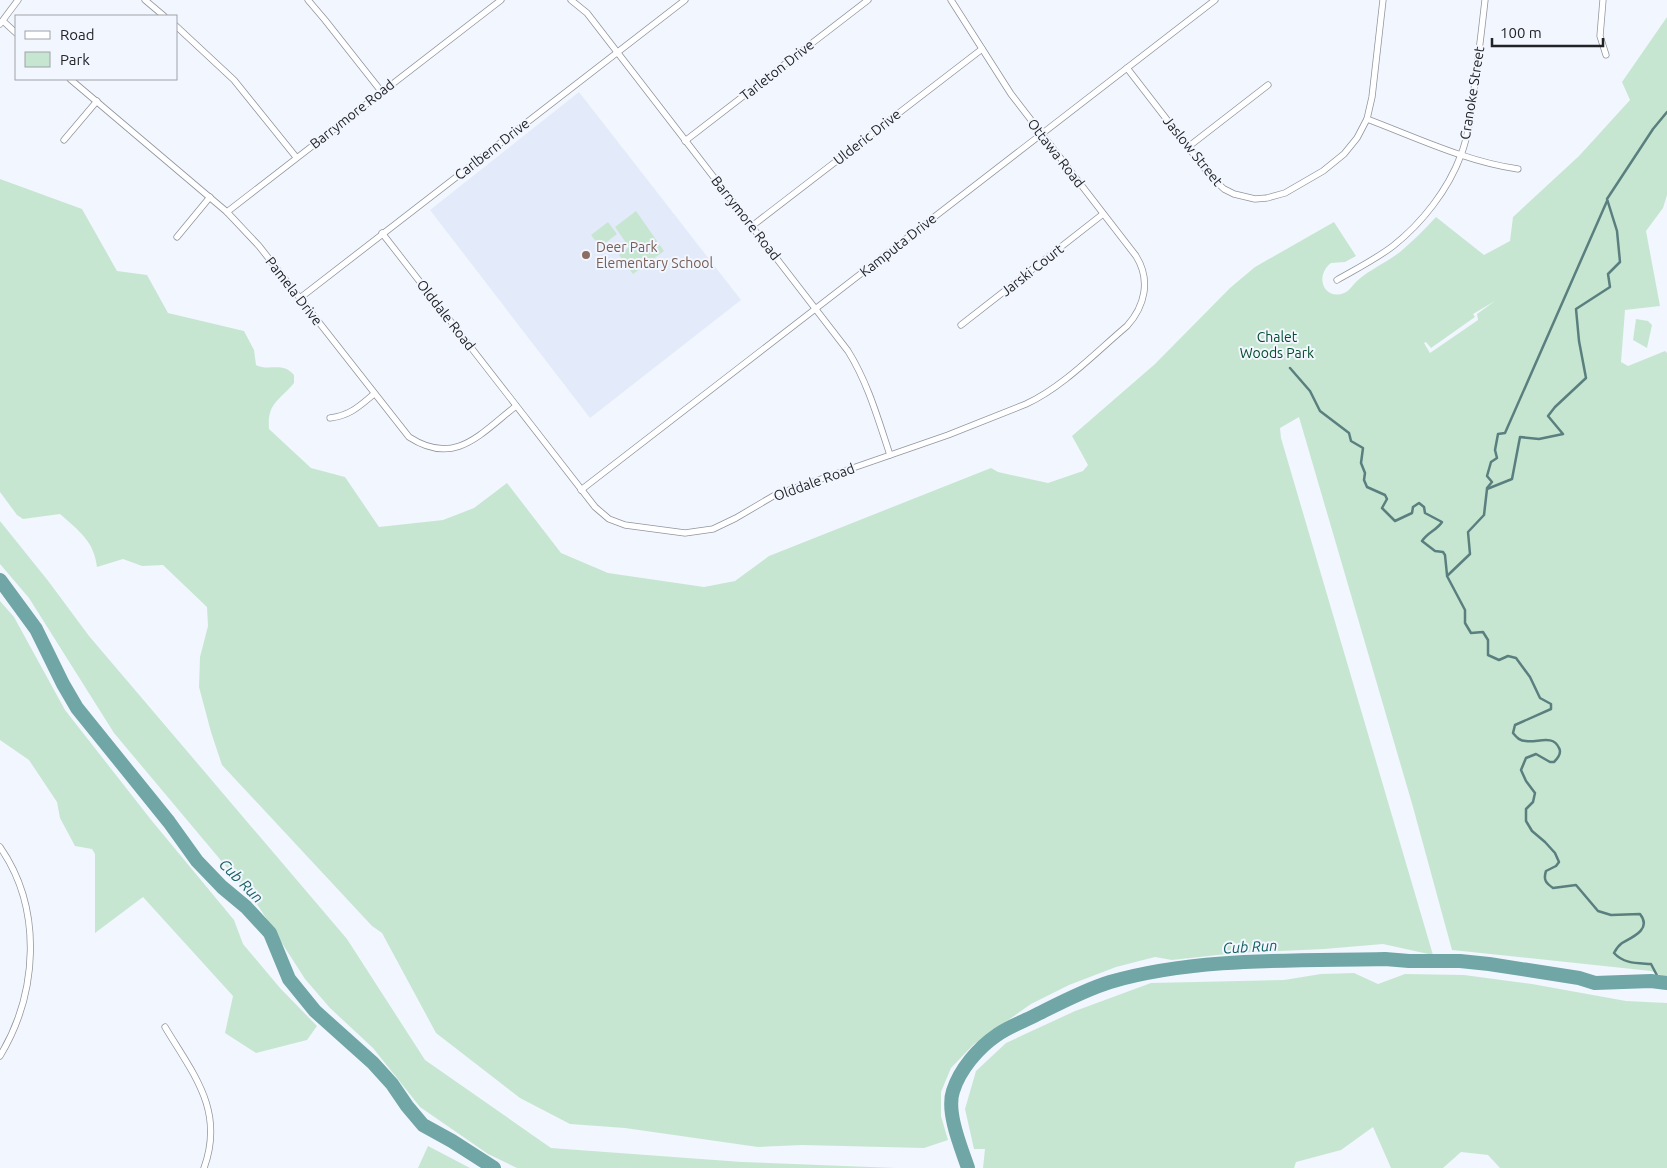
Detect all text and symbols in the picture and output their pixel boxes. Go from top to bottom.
legend [15,15,178,80]
scale bar [1492,15,1603,47]
text: 100 m [1500,24,1542,41]
text: Road [60,26,95,43]
street label: Tarleton Drive [737,36,817,104]
street label: Cranoke Street [1457,45,1487,141]
text: Park [60,51,90,68]
street label: Barrymore Road [307,76,397,152]
street label: Ulderic Drive [830,106,904,168]
street label: Jaslow Street [1160,113,1226,190]
street label: Carlbern Drive [451,115,533,183]
street label: Ottawa Road [1024,116,1088,190]
street label: Barrymore Road [708,173,784,263]
street label: Kamputa Drive [856,210,940,280]
place label: Deer Park Elementary School [596,239,714,271]
street label: Jarski Court [998,240,1067,299]
marker: Deer Park Elementary School [580,249,592,261]
street label: Pamela Drive [262,254,326,328]
street label: Olddale Road [414,277,478,353]
park label: Chalet Woods Park [1240,329,1314,361]
street label: Olddale Road [771,460,857,504]
water label: Cub Run [216,855,267,906]
water label: Cub Run [1222,937,1278,956]

